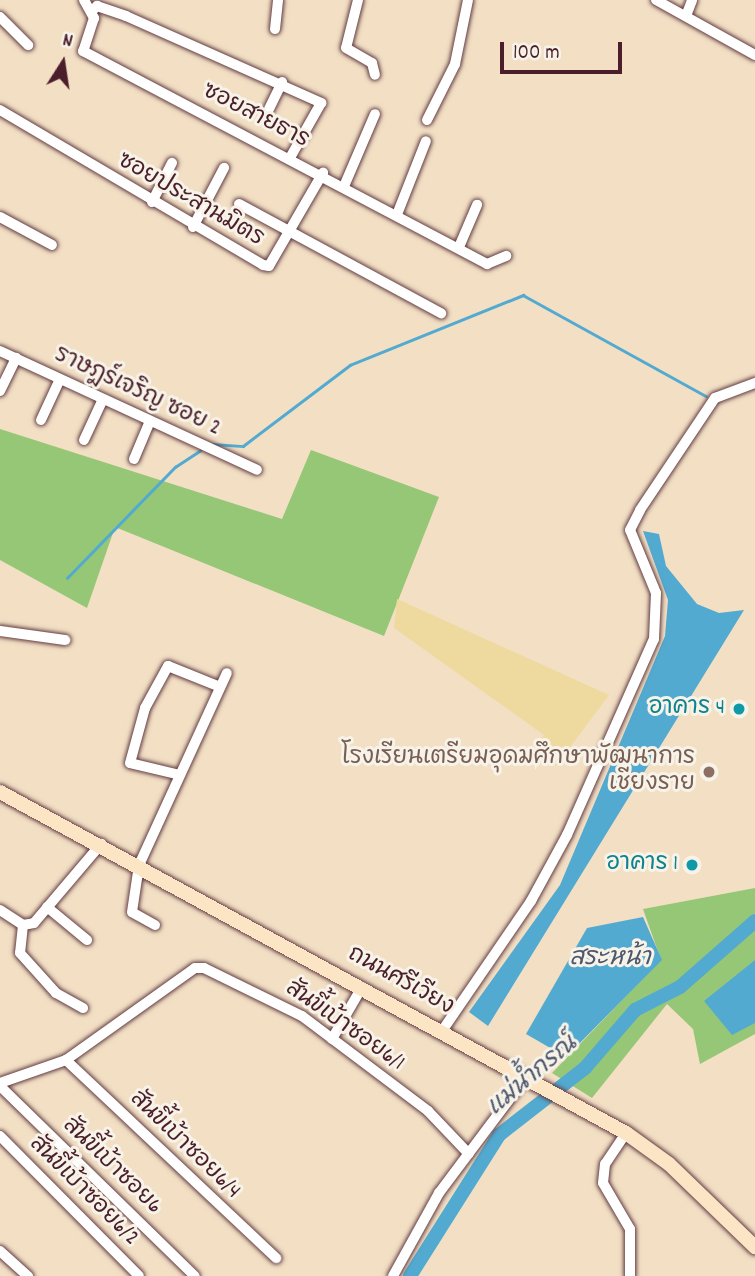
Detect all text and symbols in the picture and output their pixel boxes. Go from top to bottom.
north arrow [28,28,98,98]
text: N [60,28,75,56]
scale bar [503,28,626,72]
text: 100 m [513,39,560,69]
street label: ซอยสายธาร [197,78,313,156]
street label: ซอยประสานมิตร [112,148,268,254]
street label: ราษฎร์เจริญ ซอย 2 [49,342,225,444]
place label: อาคาร 4 [649,695,725,723]
marker: อาคาร 4 [731,701,747,717]
place label: โรงเรียนเตรียมอุดมศึกษาพัฒนาการ เชียงราย [341,745,695,799]
marker: โรงเรียนเตรียมอุดมศึกษาพัฒนาการ เชียงราย [701,764,717,780]
place label: อาคาร 1 [606,851,678,879]
marker: อาคาร 1 [684,857,700,873]
street label: ถนนศรีเวียง [342,942,458,1022]
water label: สระหน้า [569,946,651,974]
street label: สันขี้เบ้าซอย6/1 [279,976,409,1078]
water label: แม่น้ำกรณ์ [482,1031,584,1123]
street label: สันขี้เบ้าซอย6/4 [123,1086,245,1206]
street label: สันขี้เบ้าซอย6 [56,1113,166,1221]
street label: สันขี้เบ้าซอย6/2 [22,1131,144,1253]

